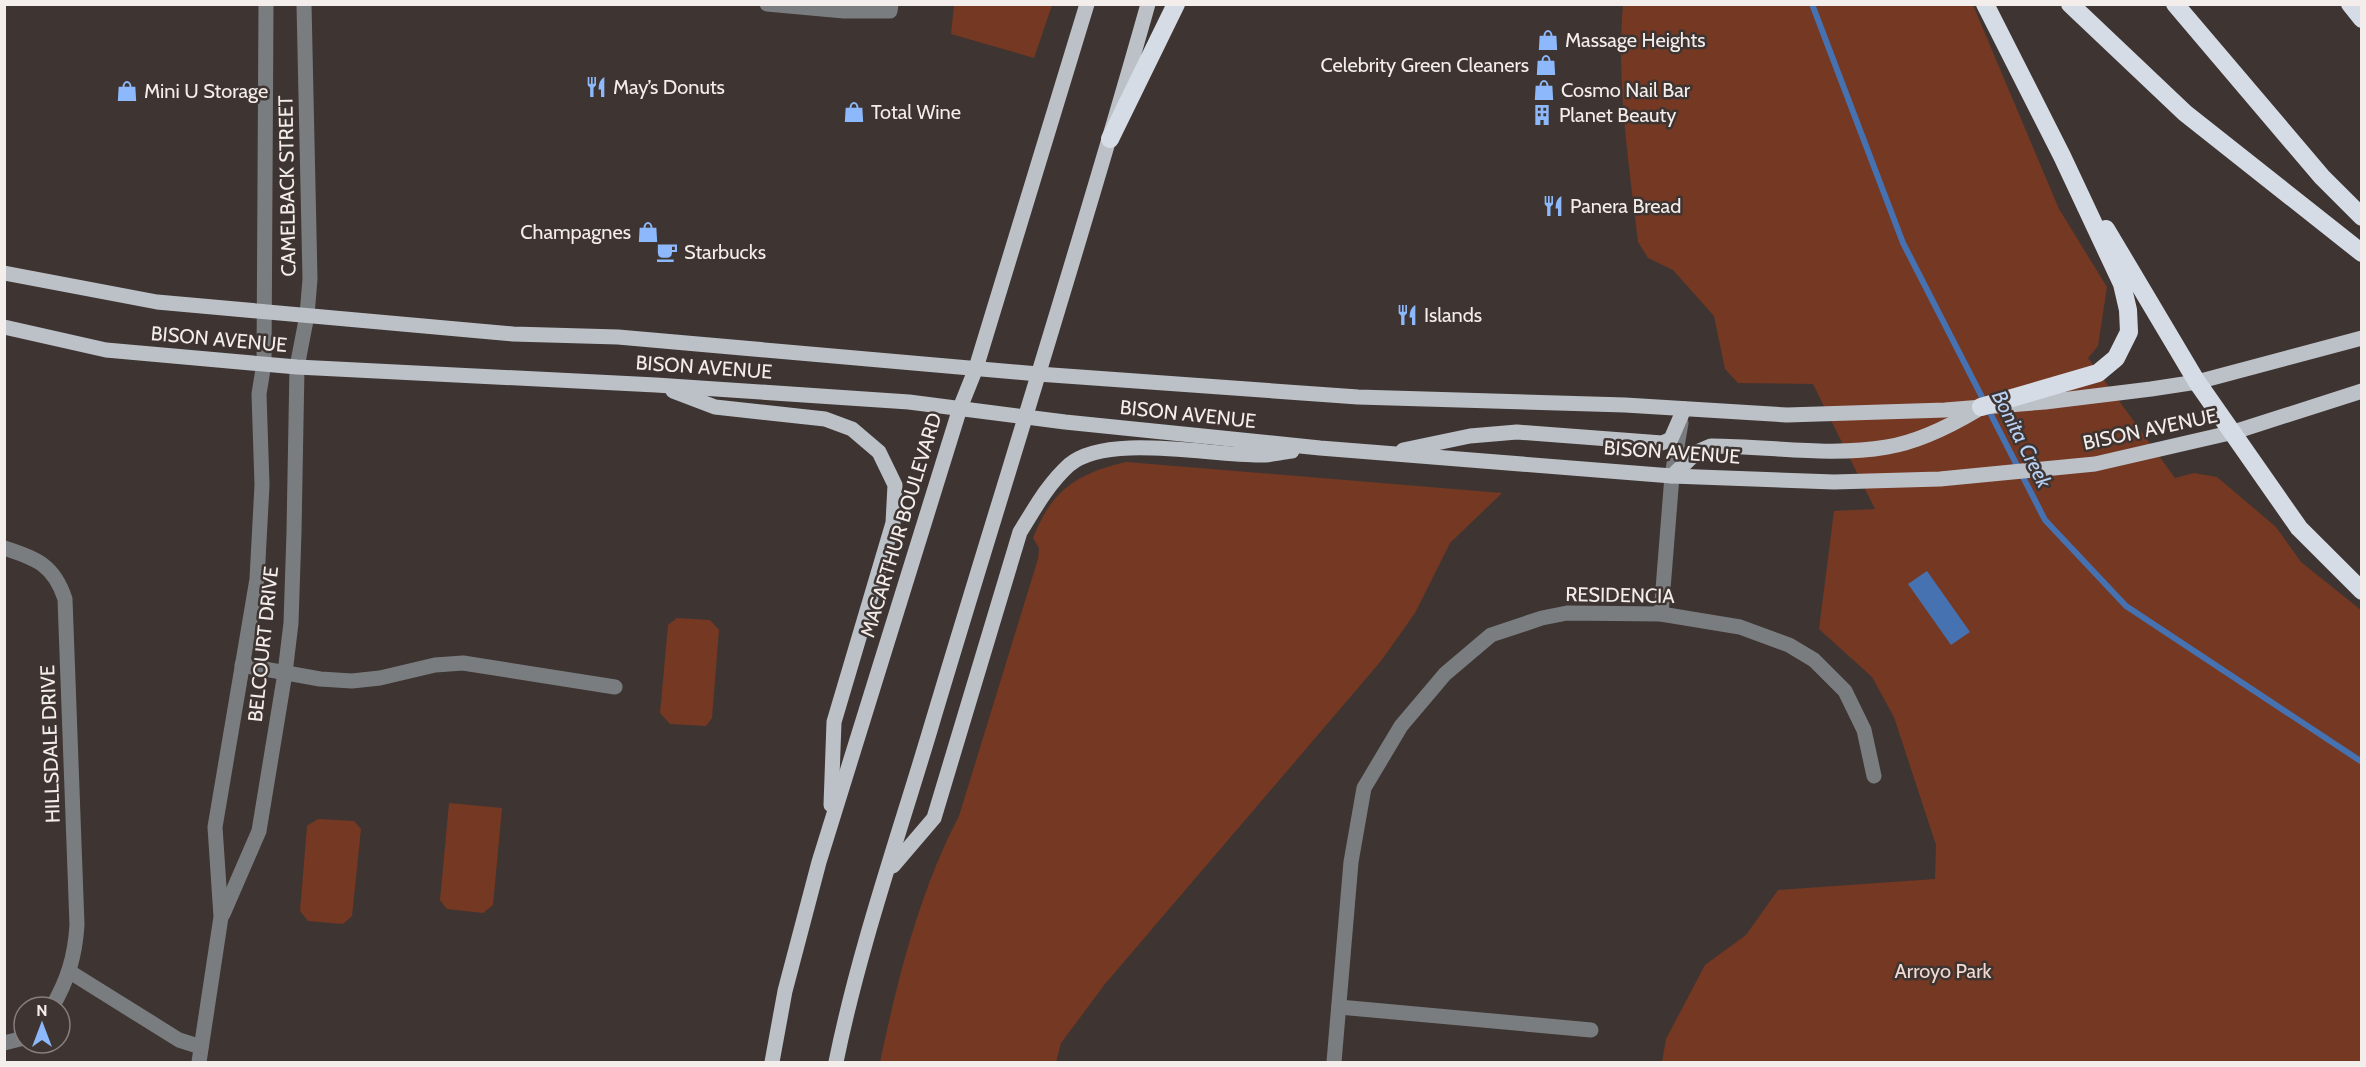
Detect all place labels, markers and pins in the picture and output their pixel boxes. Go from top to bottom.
shop icon: Massage Heights [1536,28,1560,52]
place label: Massage Heights [1565,28,1706,52]
place label: Celebrity Green Cleaners [1321,53,1529,77]
shop icon: Celebrity Green Cleaners [1534,53,1558,77]
restaurant icon: May’s Donuts [584,75,608,99]
place label: May’s Donuts [613,75,725,99]
shop icon: Cosmo Nail Bar [1532,78,1556,102]
place label: Cosmo Nail Bar [1561,78,1691,102]
shop icon: Mini U Storage [115,79,139,103]
place label: Mini U Storage [144,79,268,103]
shop icon: Total Wine [842,100,866,124]
place label: Total Wine [871,100,961,124]
building icon: Planet Beauty [1530,103,1554,127]
place label: Planet Beauty [1559,103,1676,127]
restaurant icon: Panera Bread [1541,194,1565,218]
place label: Panera Bread [1570,194,1681,218]
place label: Champagnes [520,220,631,244]
shop icon: Champagnes [636,220,660,244]
cafe icon: Starbucks [655,240,679,264]
place label: Starbucks [684,240,766,264]
restaurant icon: Islands [1395,303,1419,327]
place label: Islands [1424,303,1482,327]

